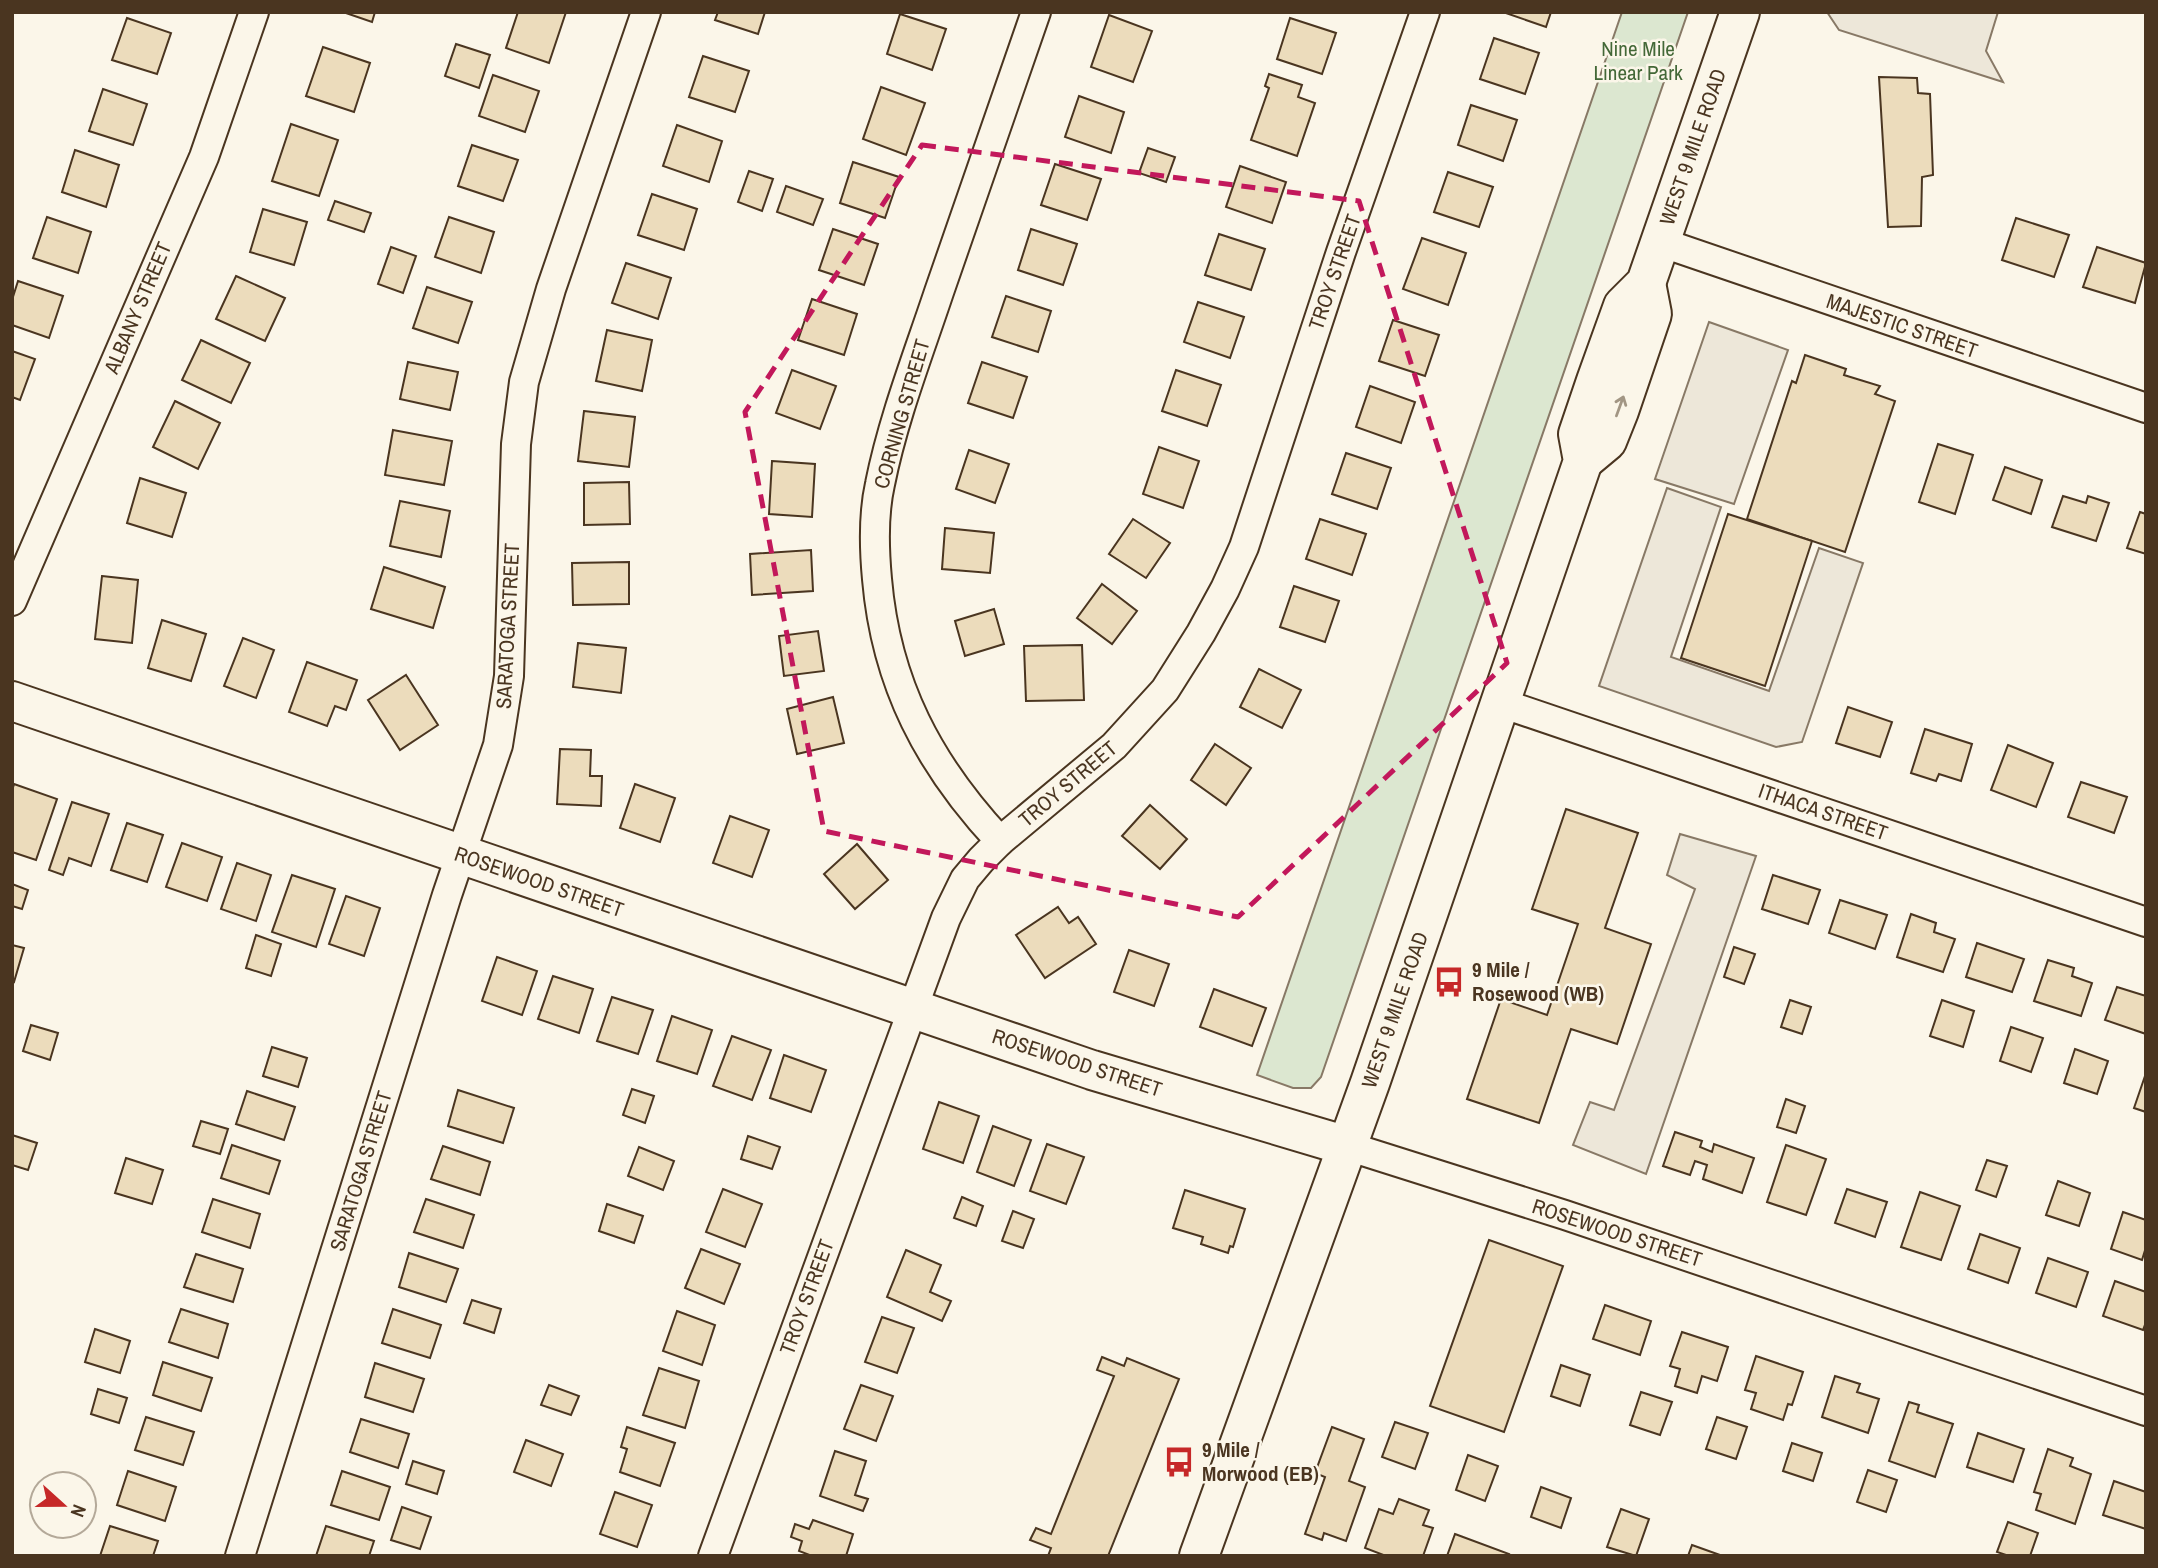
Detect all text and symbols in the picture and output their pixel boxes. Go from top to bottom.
park label: Nine Mile Linear Park [1593,34,1683,87]
street label: WEST 9 MILE ROAD [1652,65,1733,229]
street label: TROY STREET [1301,210,1368,333]
street label: ALBANY STREET [96,237,178,379]
street label: MAJESTIC STREET [1823,286,1982,365]
street label: CORNING STREET [866,335,937,492]
one-way arrow [1614,395,1627,417]
street label: SARATOGA STREET [489,542,526,710]
street label: TROY STREET [1012,734,1123,833]
street label: ITHACA STREET [1755,776,1892,847]
street label: ROSEWOOD STREET [451,839,628,924]
street label: WEST 9 MILE ROAD [1354,928,1435,1092]
place label: 9 Mile / Rosewood (WB) [1472,955,1604,1008]
bus stop icon: 9 Mile / Rosewood (WB) [1432,965,1466,999]
street label: ROSEWOOD STREET [988,1021,1166,1104]
street label: SARATOGA STREET [322,1087,399,1254]
street label: ROSEWOOD STREET [1528,1191,1706,1274]
street label: TROY STREET [772,1235,841,1358]
place label: 9 Mile / Morwood (EB) [1202,1435,1319,1488]
bus stop icon: 9 Mile / Morwood (EB) [1162,1445,1196,1479]
north arrow [28,1470,98,1540]
text: N [65,1501,93,1521]

